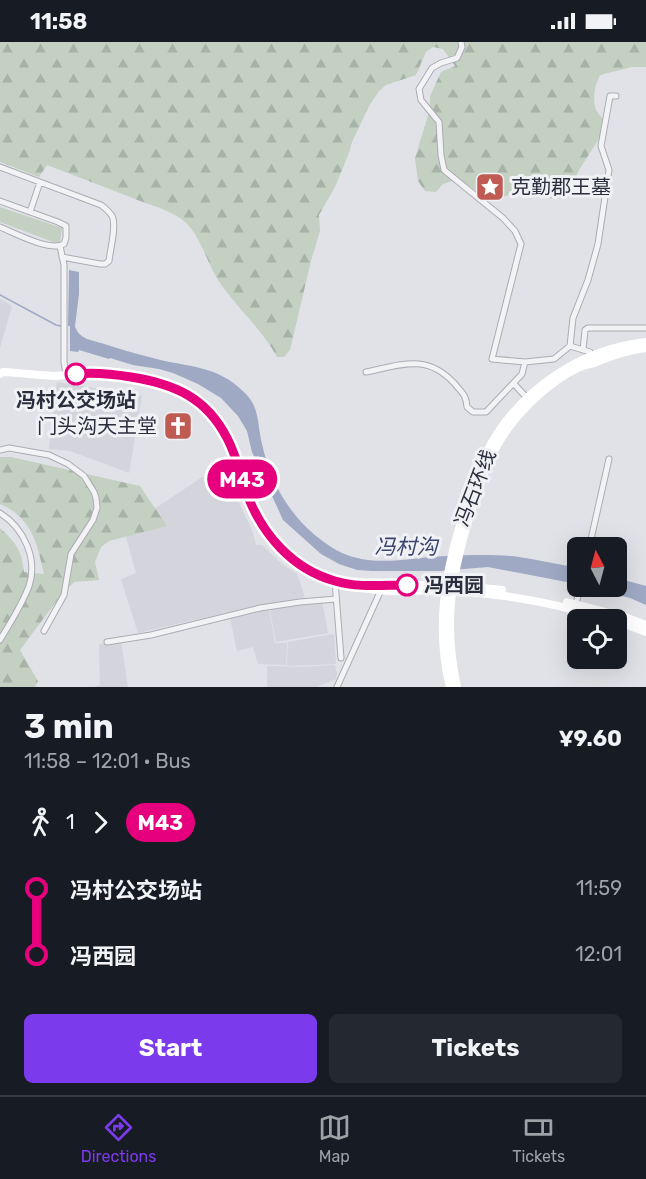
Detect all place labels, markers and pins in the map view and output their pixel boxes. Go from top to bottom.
place icon: 克勤郡王墓 [474,171,506,203]
place label: 克勤郡王墓 [511,175,611,199]
marker: 冯村公交场站 [65,363,87,385]
place label: 冯村公交场站 [16,388,136,412]
church icon: 门头沟天主堂 [162,410,194,442]
place label: 门头沟天主堂 [37,414,157,438]
place label: 冯西园 [424,573,484,597]
marker: 冯西园 [396,574,418,596]

